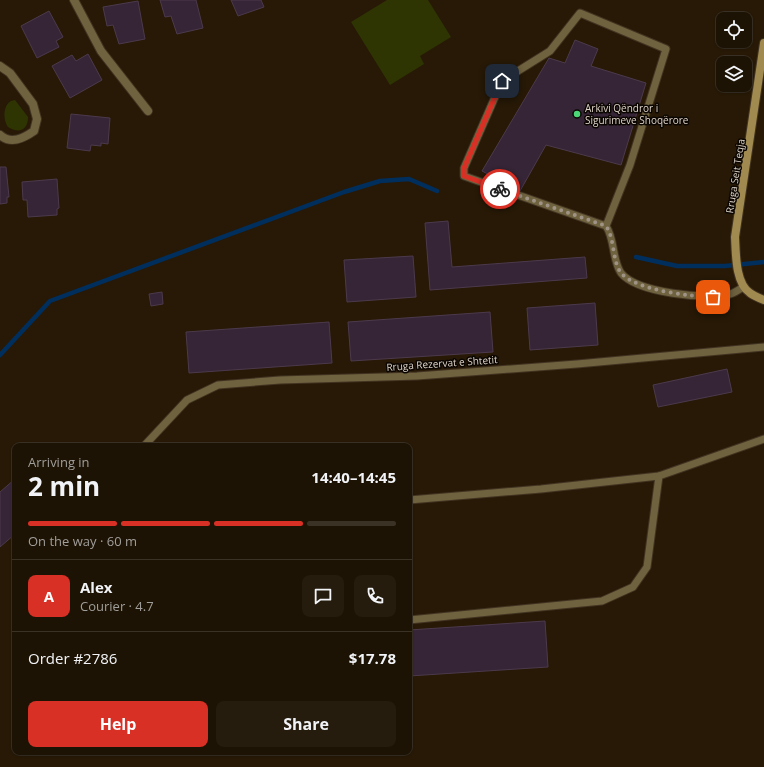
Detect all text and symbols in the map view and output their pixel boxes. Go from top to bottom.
map controls [716,12,752,92]
button: locate [716,12,752,48]
button: layers [716,56,752,92]
pin [485,64,519,98]
icon: home [491,70,513,92]
place label: Arkivi Qëndror i Sigurimeve Shoqërore [585,101,689,127]
marker: Arkivi Qëndror i Sigurimeve Shoqërore [572,109,582,119]
street label: Rruga Seit Teqja [722,138,748,214]
courier [480,169,520,209]
icon: bike [489,178,511,200]
pin [696,280,730,314]
icon: bag [702,286,724,308]
street label: Rruga Rezervat e Shtetit [386,352,499,374]
text: Arriving in [28,453,90,471]
text: 14:40–14:45 [311,467,396,487]
text: 2 min [28,468,100,504]
text: On the way · 60 m [28,532,137,550]
button: chat [302,575,344,617]
button: phone [354,575,396,617]
text: Alex [80,577,112,597]
text: A [44,586,54,606]
text: Courier · 4.7 [80,597,154,615]
text: Order #2786 [28,648,117,668]
text: $17.78 [349,648,396,668]
button: Help [28,701,208,747]
button: Share [216,701,396,747]

